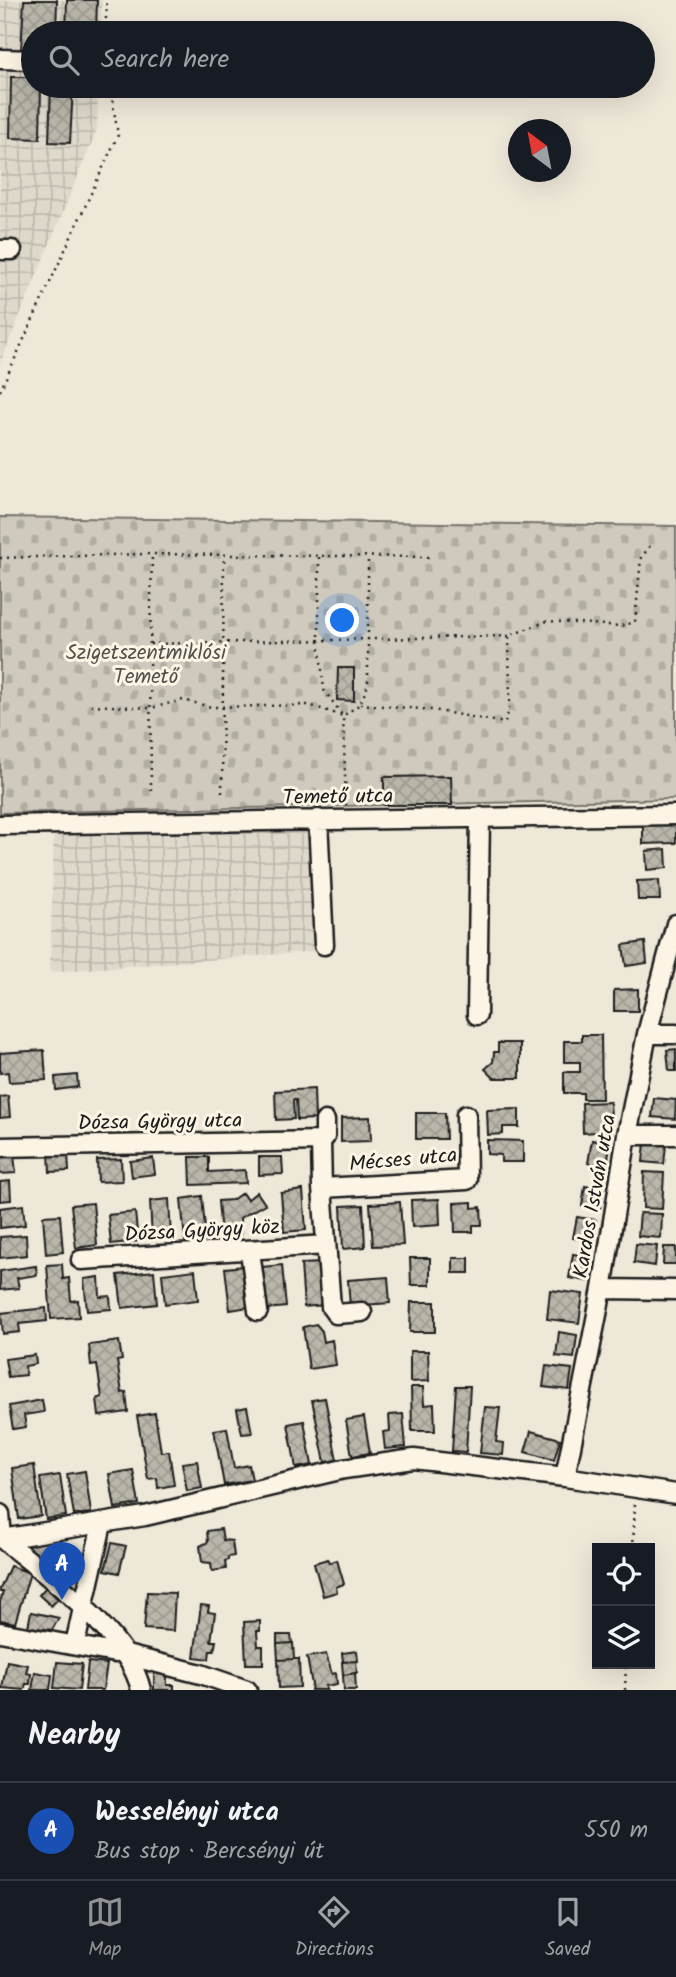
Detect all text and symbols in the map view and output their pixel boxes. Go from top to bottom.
search box [21,21,655,98]
text: Search here [101,39,229,81]
icon: search [45,41,83,79]
north arrow [508,119,571,182]
your location [325,603,359,637]
park label: Szigetszentmiklósi Temető [66,637,227,694]
street label: Temető utca [283,780,393,815]
street label: Dózsa György utca [78,1105,242,1140]
street label: Kardos István utca [565,1112,626,1281]
street label: Mécses utca [348,1139,459,1182]
street label: Dózsa György köz [124,1211,281,1252]
pin: A [39,1542,85,1600]
map controls [592,1543,655,1669]
button: locate [592,1543,655,1606]
button: layers [592,1606,655,1669]
text: Nearby [28,1712,120,1760]
text: Wesselényi utca [95,1792,279,1834]
text: A [44,1813,58,1849]
text: 550 m [584,1813,648,1849]
text: Bus stop · Bercsényi út [95,1834,324,1870]
tab: Map [86,1893,124,1965]
tab: Directions [295,1893,374,1965]
tab: Saved [545,1893,590,1965]

